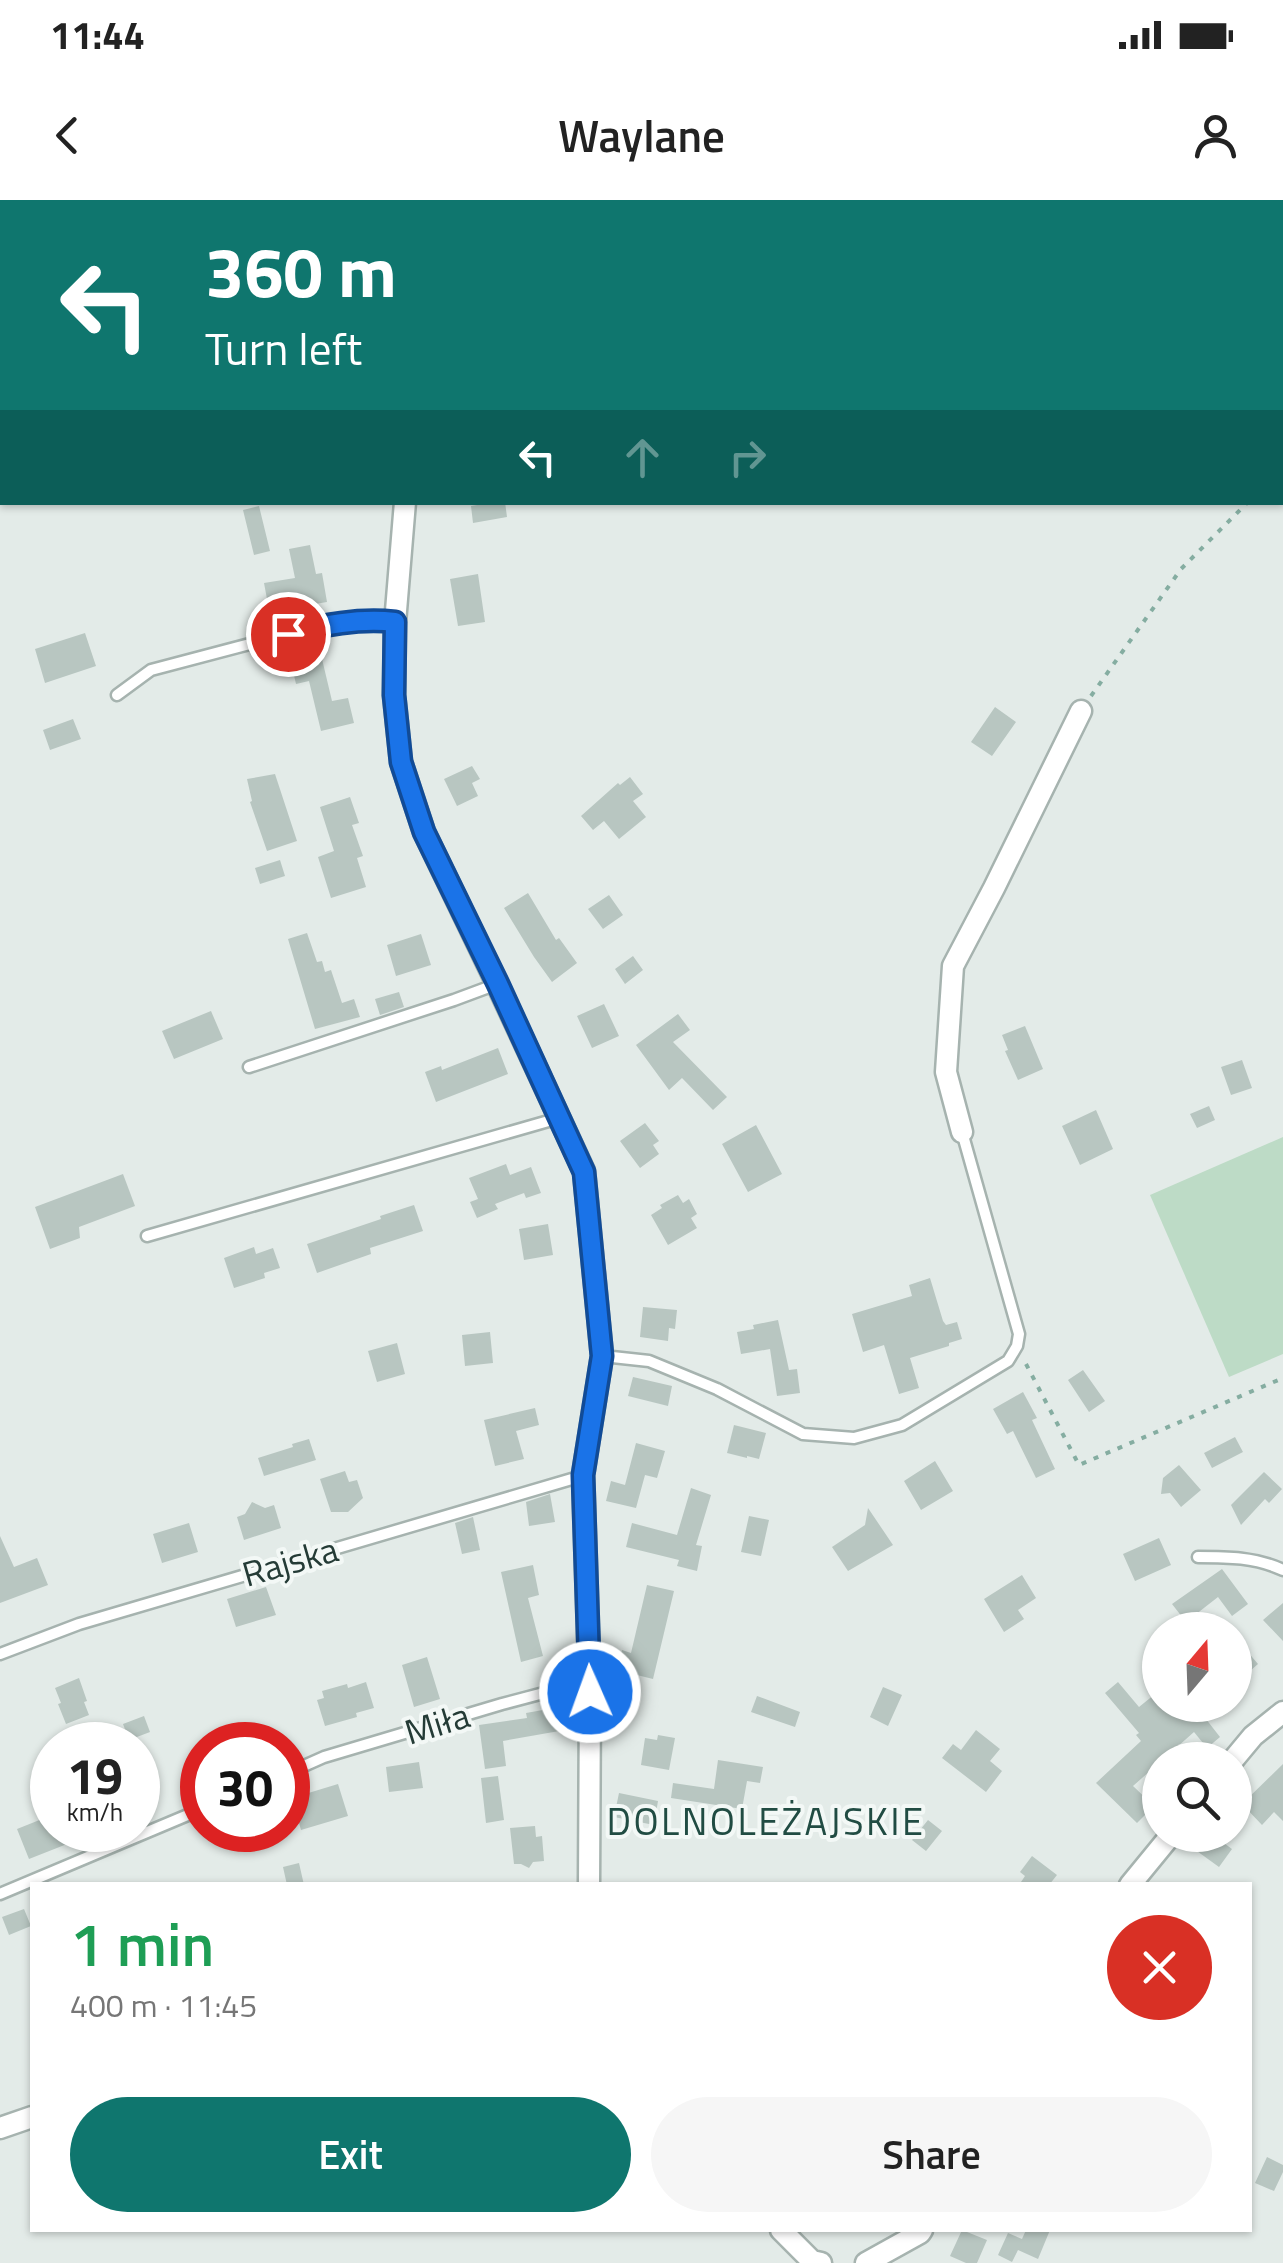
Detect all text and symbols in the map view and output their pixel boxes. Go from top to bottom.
text: 11:44 [50,6,145,64]
text: Waylane [558,101,725,169]
icon: back [40,108,95,163]
icon: person [1188,108,1243,163]
text: 360 m [205,218,397,324]
icon: left [40,240,170,370]
text: Turn left [205,314,362,382]
icon: left [510,430,565,485]
icon: ahead [615,430,670,485]
icon: right [720,430,775,485]
pin [246,592,331,677]
icon: arrive [261,607,316,662]
street label: Rajska [236,1522,344,1600]
north arrow [1142,1612,1252,1722]
map controls [1142,1612,1252,1852]
position arrow [538,1640,642,1744]
street label: Miła [398,1688,476,1758]
speed limit sign: 30 [180,1722,310,1852]
text: 19 [67,1737,123,1813]
button: search [1142,1742,1252,1852]
district label: DOLNOLEŻAJSKIE [606,1792,926,1850]
text: km/h [67,1793,123,1831]
text: 1 min [70,1898,214,1989]
button: close [1107,1915,1212,2020]
text: 400 m · 11:45 [70,1981,257,2029]
button: Exit [70,2097,631,2212]
button: Share [651,2097,1212,2212]

